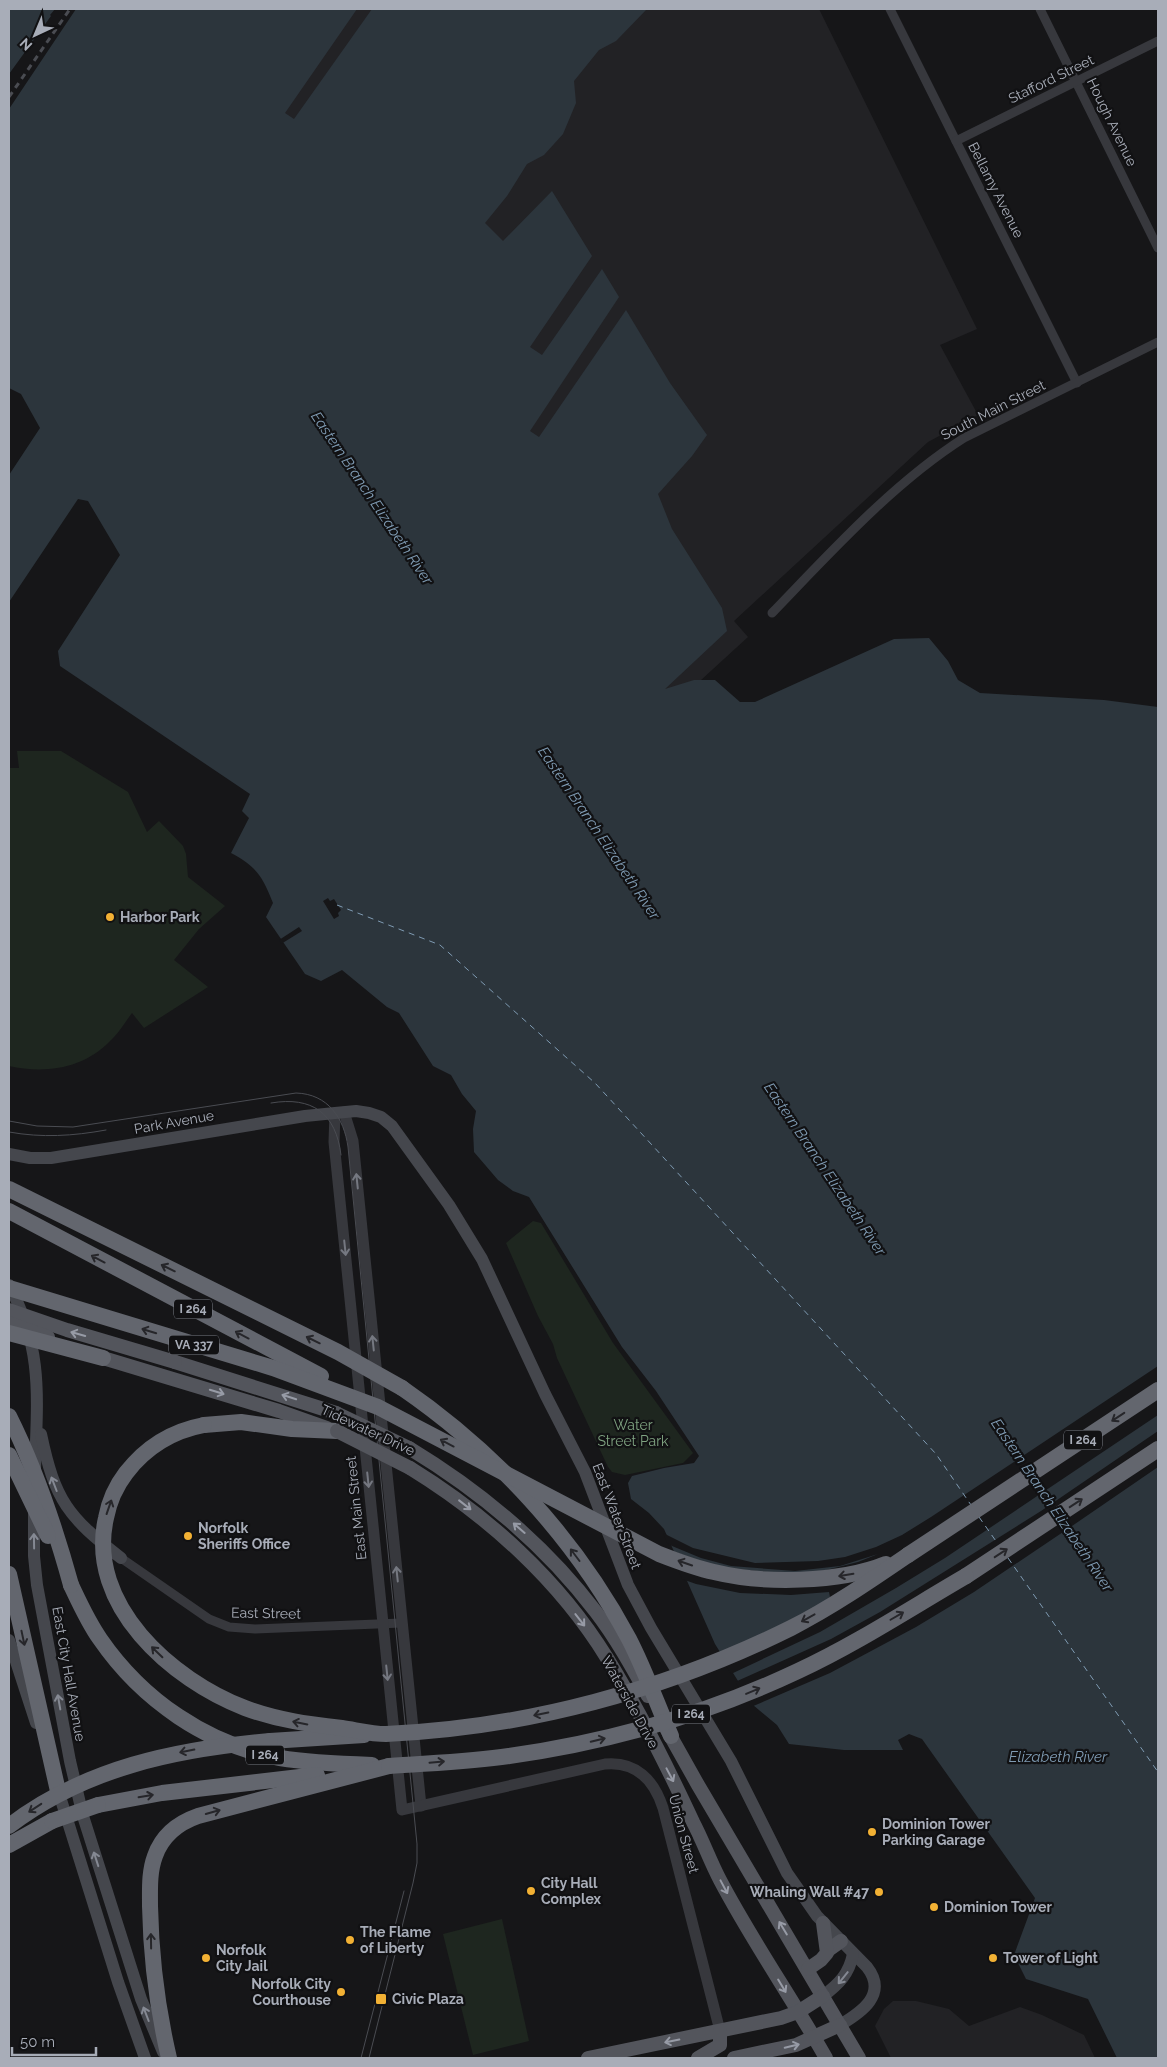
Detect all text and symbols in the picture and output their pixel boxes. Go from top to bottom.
north arrow [10,10,60,60]
text: N [17,35,35,54]
street label: Stafford Street [1006,51,1096,107]
street label: Hough Avenue [1084,75,1140,169]
street label: Bellamy Avenue [965,140,1027,240]
street label: South Main Street [938,377,1048,443]
water label: Eastern Branch Elizabeth River [307,408,437,589]
water label: Eastern Branch Elizabeth River [534,743,664,924]
place label: Harbor Park [120,909,200,925]
marker: Harbor Park [104,911,116,923]
water label: Eastern Branch Elizabeth River [760,1079,890,1260]
street label: Park Avenue [133,1107,215,1137]
one-way arrow [352,1173,362,1189]
one-way arrow [340,1240,349,1256]
one-way arrow [91,1254,106,1264]
one-way arrow [160,1262,175,1272]
road number: I 264 [174,1300,212,1318]
one-way arrow [141,1326,157,1336]
one-way arrow [70,1328,86,1338]
one-way arrow [235,1330,250,1339]
one-way arrow [306,1335,321,1344]
one-way arrow [368,1335,378,1351]
road number: VA 337 [169,1336,219,1354]
one-way arrow [208,1387,224,1397]
one-way arrow [282,1392,298,1401]
street label: Tidewater Drive [319,1401,417,1459]
one-way arrow [1111,1412,1125,1422]
water label: Eastern Branch Elizabeth River [987,1415,1117,1596]
park label: Water Street Park [598,1417,669,1449]
road number: I 264 [1064,1430,1102,1450]
one-way arrow [439,1438,454,1448]
street label: East Main Street [343,1455,369,1561]
street label: East Water Street [589,1461,645,1571]
one-way arrow [363,1471,373,1487]
one-way arrow [49,1477,58,1492]
one-way arrow [1069,1498,1083,1508]
one-way arrow [105,1499,114,1515]
one-way arrow [458,1500,471,1511]
place label: Norfolk Sheriffs Office [198,1520,291,1552]
one-way arrow [513,1523,526,1534]
marker: Norfolk Sheriffs Office [182,1530,194,1542]
one-way arrow [29,1534,39,1550]
one-way arrow [993,1548,1007,1558]
one-way arrow [569,1549,580,1562]
one-way arrow [677,1558,693,1568]
one-way arrow [392,1567,401,1583]
one-way arrow [838,1570,854,1580]
street label: East Street [231,1604,301,1622]
street label: East City Hall Avenue [49,1605,89,1743]
one-way arrow [890,1611,904,1621]
one-way arrow [575,1613,585,1627]
one-way arrow [801,1613,816,1623]
one-way arrow [19,1630,28,1646]
one-way arrow [151,1646,163,1658]
street label: Waterside Drive [598,1653,662,1751]
one-way arrow [382,1665,392,1681]
one-way arrow [745,1686,760,1695]
one-way arrow [53,1694,63,1710]
road number: I 264 [672,1705,710,1724]
one-way arrow [533,1710,549,1719]
one-way arrow [293,1718,309,1728]
one-way arrow [590,1735,606,1744]
road number: I 264 [246,1746,284,1764]
one-way arrow [179,1747,195,1756]
water label: Elizabeth River [1009,1748,1108,1766]
one-way arrow [429,1757,445,1767]
one-way arrow [666,1767,675,1782]
one-way arrow [138,1790,154,1800]
street label: Union Street [666,1793,702,1875]
one-way arrow [29,1803,43,1813]
one-way arrow [205,1807,221,1816]
place label: Dominion Tower Parking Garage [882,1816,990,1848]
marker: Dominion Tower Parking Garage [866,1826,878,1838]
one-way arrow [91,1852,101,1868]
place label: City Hall Complex [541,1875,602,1907]
one-way arrow [720,1879,729,1894]
place label: Whaling Wall #47 [750,1884,869,1900]
marker: City Hall Complex [525,1885,537,1897]
marker: Whaling Wall #47 [873,1886,885,1898]
place label: Dominion Tower [944,1899,1052,1915]
marker: Dominion Tower [928,1901,940,1913]
one-way arrow [777,1921,787,1935]
place label: The Flame of Liberty [360,1924,431,1956]
one-way arrow [146,1933,155,1949]
marker: The Flame of Liberty [344,1934,356,1946]
place label: Norfolk City Jail [216,1942,268,1974]
place label: Tower of Light [1003,1950,1099,1966]
marker: Norfolk City Jail [200,1952,212,1964]
marker: Tower of Light [987,1952,999,1964]
one-way arrow [837,1971,848,1984]
place label: Norfolk City Courthouse [251,1976,332,2008]
one-way arrow [777,1979,787,1993]
marker: Norfolk City Courthouse [335,1986,347,1998]
place label: Civic Plaza [392,1991,464,2007]
marker: Civic Plaza [374,1992,388,2006]
one-way arrow [141,2007,151,2022]
scale bar [12,2024,96,2056]
text: 50 m [20,2033,55,2051]
one-way arrow [664,2037,680,2046]
one-way arrow [783,2041,799,2050]

